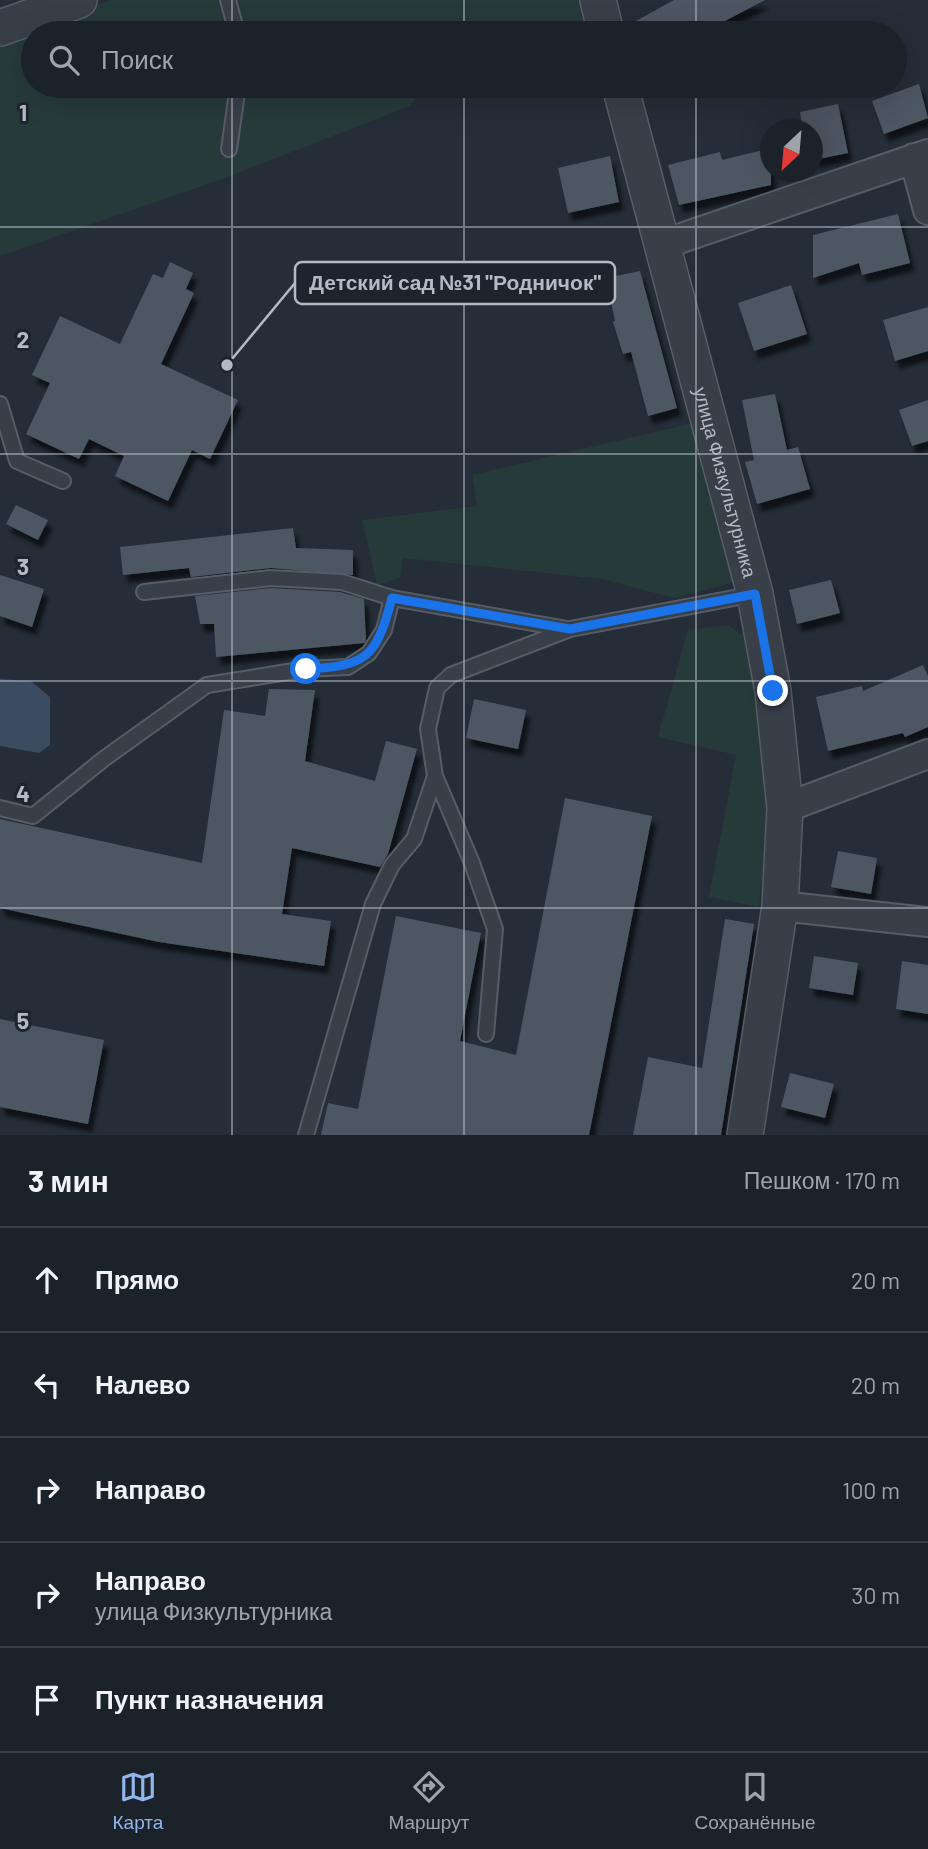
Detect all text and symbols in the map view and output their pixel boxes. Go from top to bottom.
search box [21,21,907,98]
icon: search [45,41,83,79]
text: Поиск [101,43,173,74]
text: 1 [19,98,27,126]
north arrow [760,119,823,182]
callout: Детский сад №31 "Родничок" [295,262,615,304]
text: Детский сад №31 "Родничок" [309,269,601,294]
text: 2 [17,325,29,353]
street label: улица Физкультурника [689,384,762,580]
text: 3 [17,552,29,580]
route start [290,653,321,684]
route end [757,675,788,706]
text: 4 [16,779,30,807]
text: 5 [17,1006,29,1034]
text: 3 мин [28,1162,109,1198]
text: Пешком · 170 m [744,1166,900,1194]
icon: ahead [28,1261,66,1299]
text: Прямо [95,1263,179,1294]
text: 20 m [851,1266,900,1294]
icon: left [28,1366,66,1404]
text: Налево [95,1368,190,1399]
text: 20 m [851,1371,900,1399]
icon: right [28,1471,66,1509]
text: Направо [95,1473,206,1504]
text: 100 m [842,1476,900,1504]
text: Направо [95,1564,206,1595]
icon: right [28,1576,66,1614]
text: 30 m [852,1581,900,1609]
text: улица Физкультурника [95,1597,332,1625]
icon: arrive [28,1681,66,1719]
text: Пункт назначения [95,1683,324,1714]
tab: Карта [113,1768,163,1834]
tab: Маршрут [388,1768,469,1834]
tab: Сохранённые [694,1768,815,1834]

